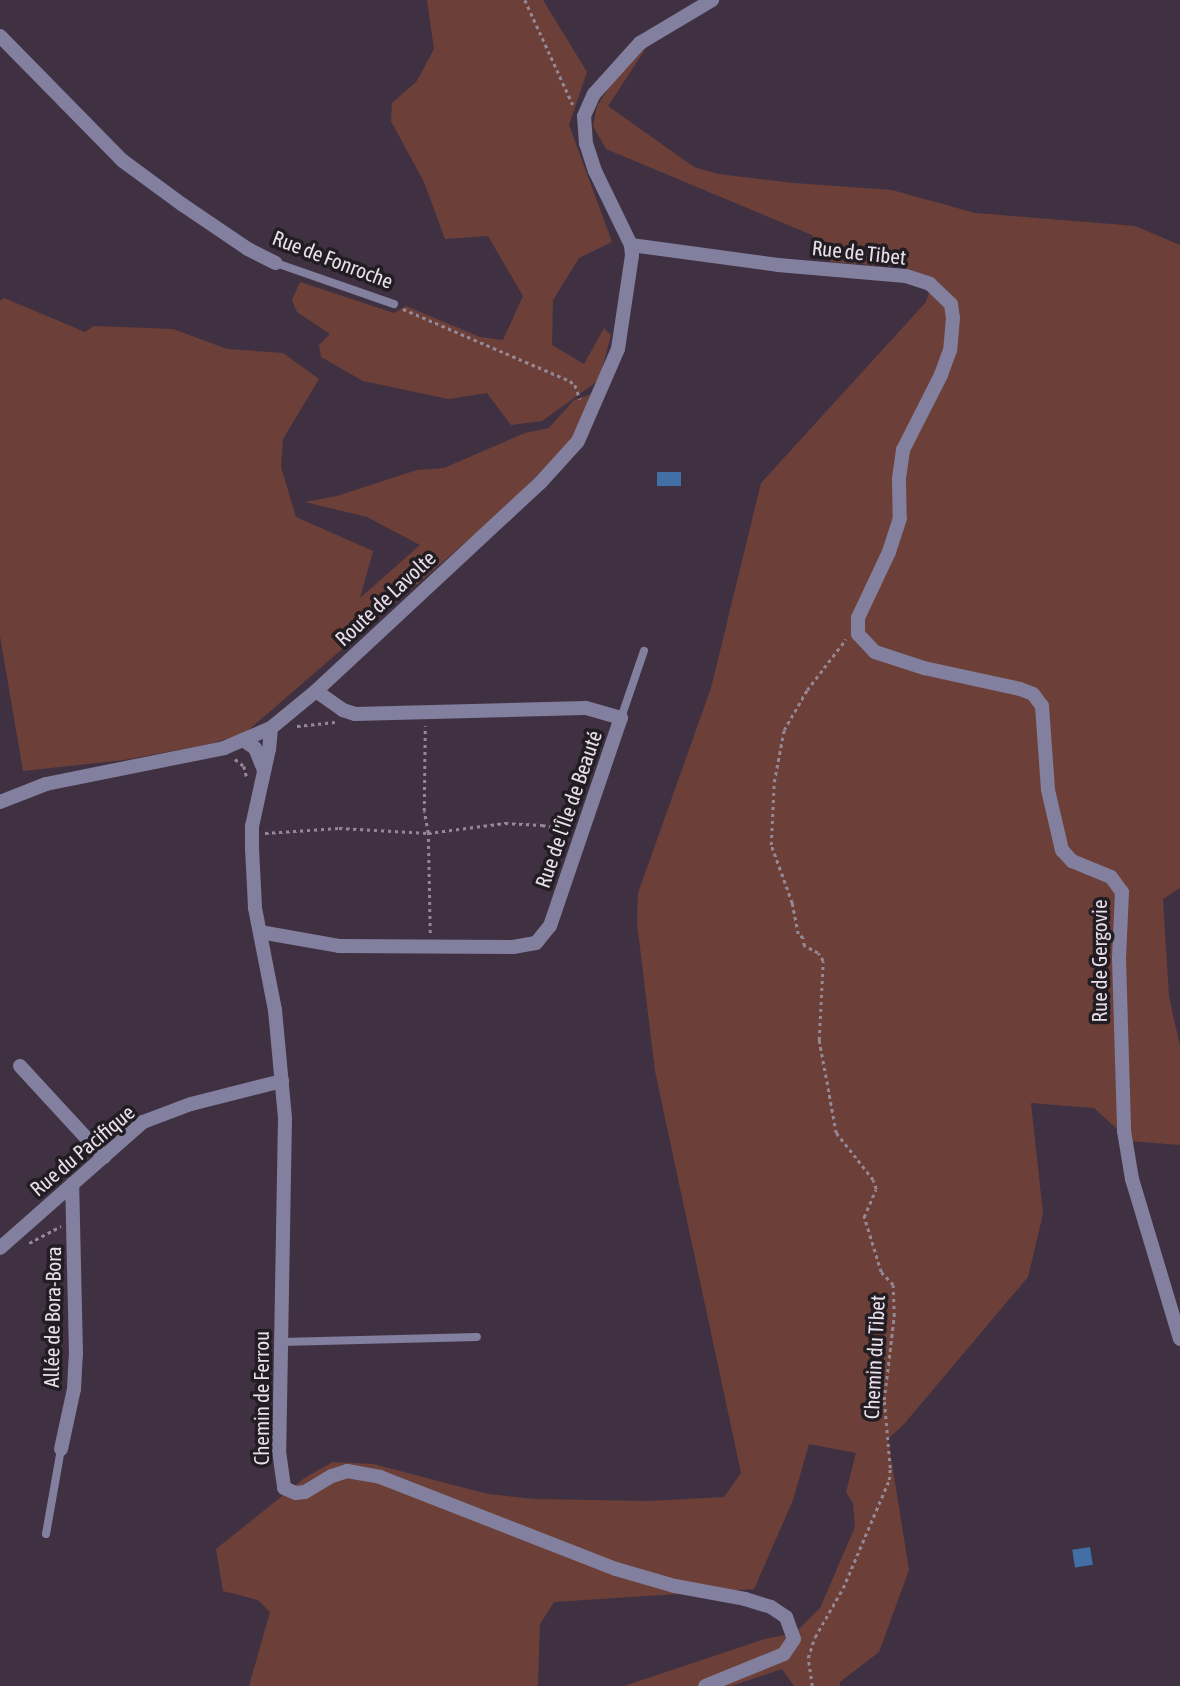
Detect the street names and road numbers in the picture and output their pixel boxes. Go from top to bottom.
street label: Rue de Fonroche [269,224,397,294]
street label: Rue de Tibet [811,235,907,269]
street label: Route de Lavolte [330,545,440,651]
street label: Rue de l'Île de Beauté [529,727,607,891]
street label: Rue de Gergovie [1086,900,1112,1022]
street label: Rue du Pacifique [25,1099,139,1201]
street label: Allée de Bora-Bora [38,1246,66,1388]
street label: Chemin du Tibet [858,1294,890,1420]
street label: Chemin de Ferrou [248,1331,274,1465]

